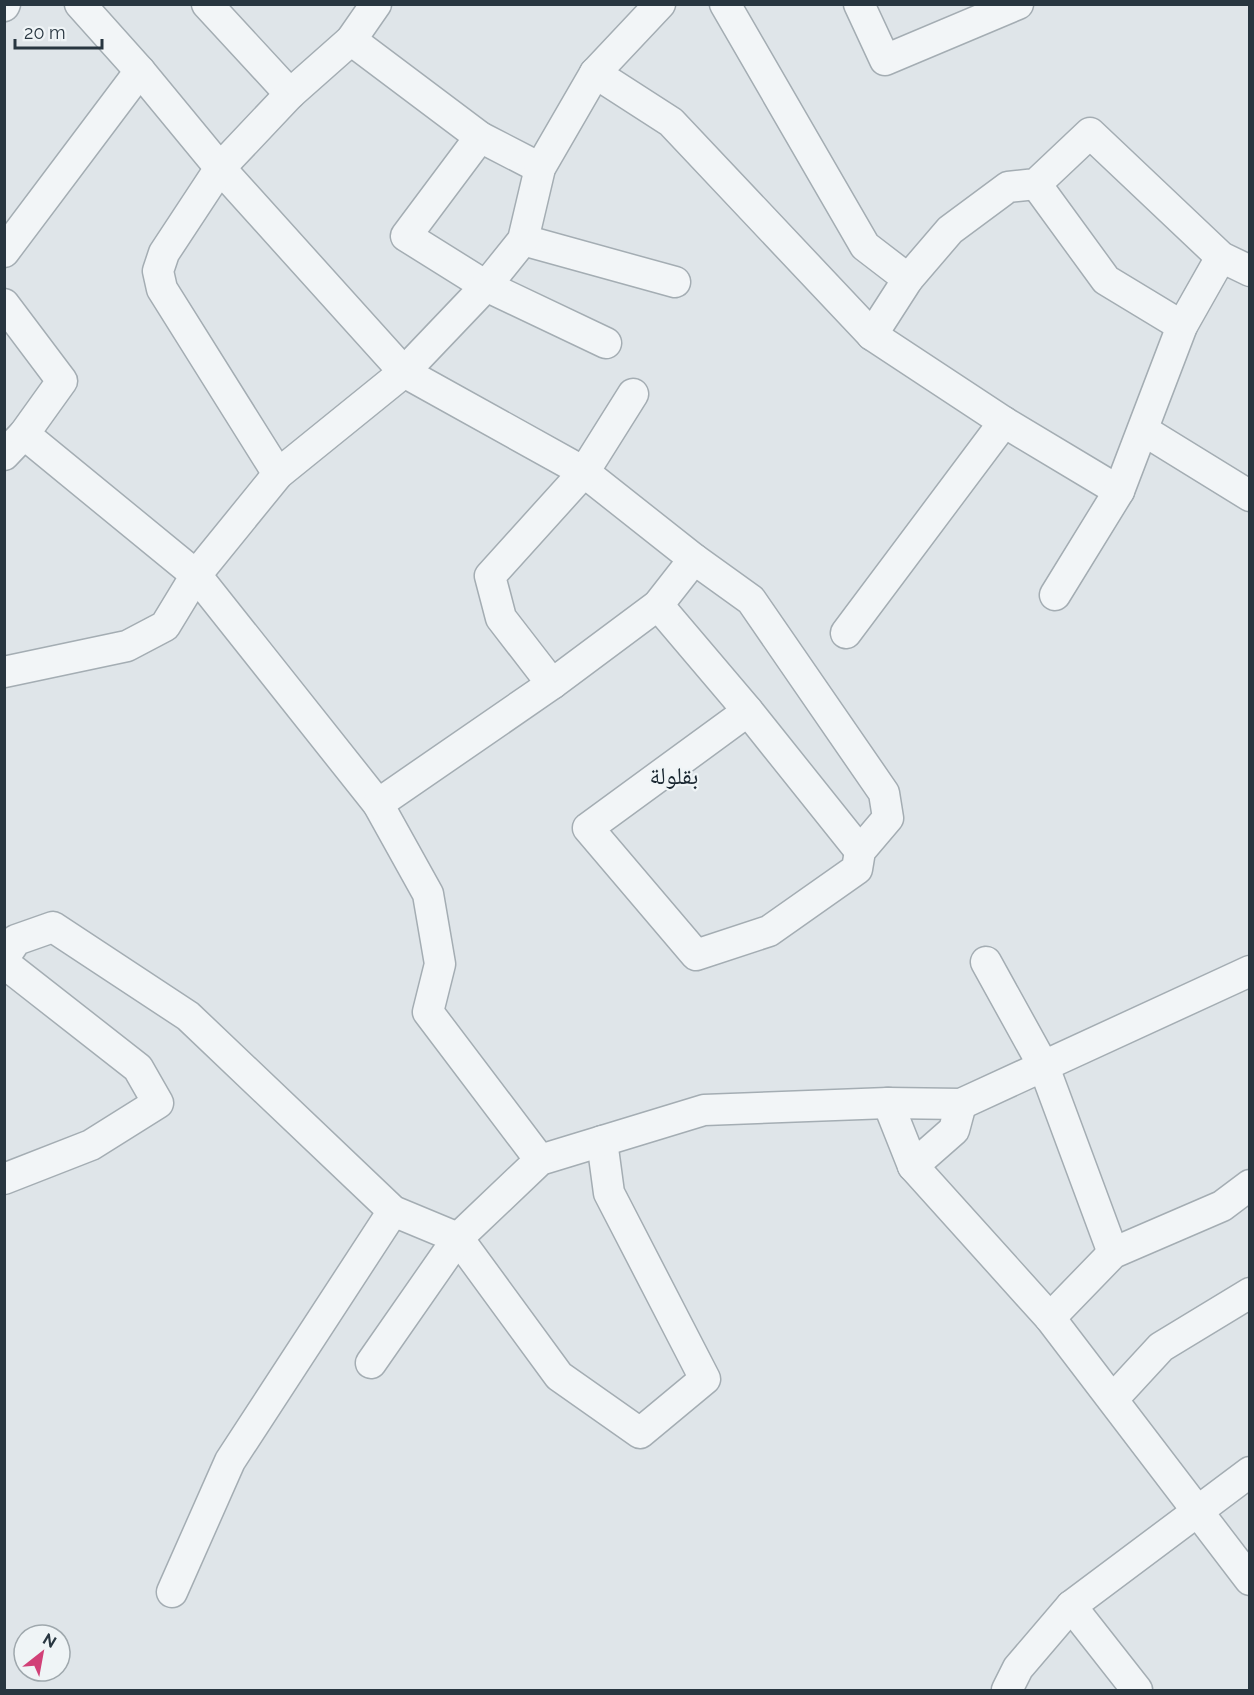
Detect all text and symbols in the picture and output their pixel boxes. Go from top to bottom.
scale bar [15,12,102,50]
text: 20 m [24,22,66,43]
district label: بقلولة [650,761,698,790]
north arrow [12,1623,72,1683]
text: N [39,1629,60,1652]

